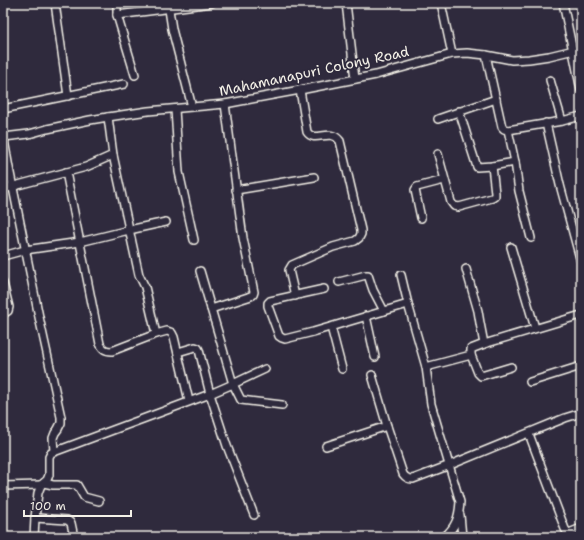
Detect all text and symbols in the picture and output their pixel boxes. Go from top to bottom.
street label: Mahamanapuri Colony Road [217,42,411,100]
scale bar [24,492,131,518]
text: 100 m [30,498,66,514]

